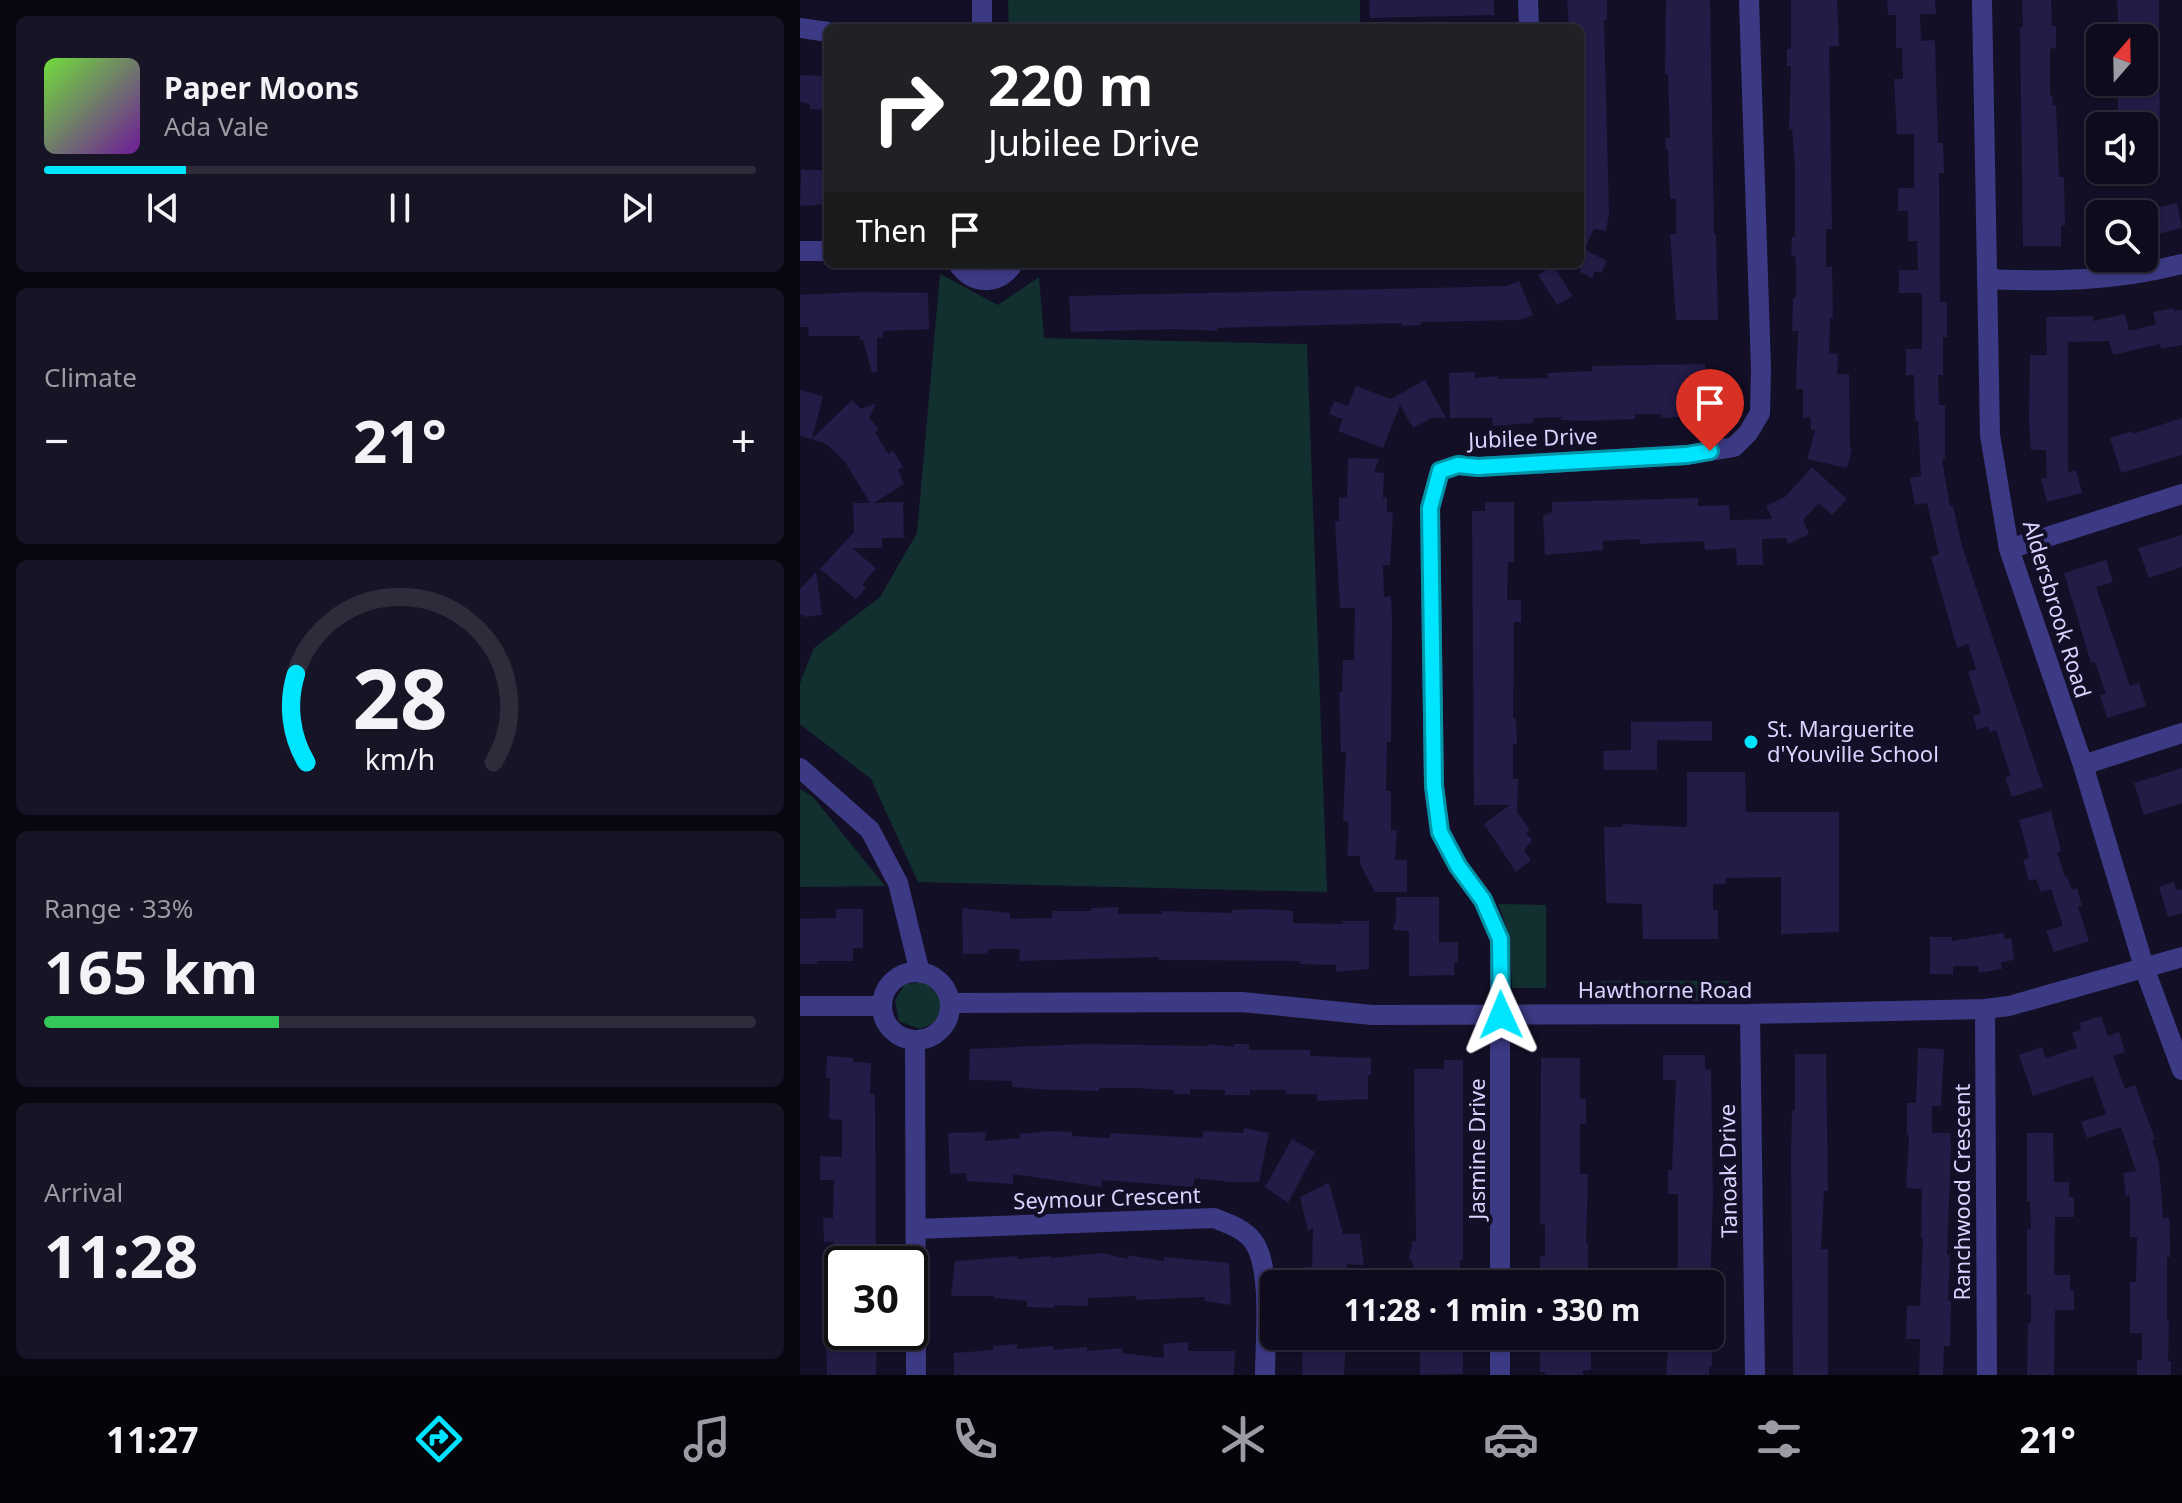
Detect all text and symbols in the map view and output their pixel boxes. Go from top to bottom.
north arrow [2086,24,2158,96]
map controls [2086,24,2158,272]
text: 220 m [988,46,1153,122]
icon: right [856,56,960,160]
text: Paper Moons [164,67,359,108]
text: Ada Vale [164,108,269,144]
button: sound [2086,112,2158,184]
text: Jubilee Drive [988,118,1200,167]
icon: previous [141,186,185,230]
icon: pause [378,186,422,230]
icon: next [615,186,659,230]
button: search [2086,200,2158,272]
icon: arrive [943,208,987,252]
text: Then [856,210,927,251]
text: Climate [44,359,137,395]
pin [1676,369,1744,451]
icon: arrive [1688,381,1732,425]
text: 21° [353,399,447,481]
text: − [44,410,69,470]
text: + [731,410,756,470]
street label: Jubilee Drive [1466,420,1598,454]
street label: Aldersbrook Road [2017,516,2099,701]
text: 28 [352,640,448,753]
place label: St. Marguerite d'Youville School [1767,713,1939,768]
marker: St. Marguerite d'Youville School [1742,733,1760,751]
text: km/h [365,740,435,779]
text: Range · 33% [44,890,193,926]
text: 165 km [44,930,258,1012]
position arrow [1459,973,1543,1057]
street label: Hawthorne Road [1578,974,1752,1004]
street label: Jasmine Drive [1461,1078,1491,1222]
street label: Ranchwood Crescent [1946,1083,1976,1300]
street label: Tanoak Drive [1711,1104,1743,1238]
text: Arrival [44,1174,123,1210]
street label: Seymour Crescent [1013,1179,1201,1215]
text: 11:28 [44,1214,198,1296]
speed limit sign: 30 [824,1246,928,1350]
text: 11:28 · 1 min · 330 m [1344,1289,1640,1330]
icon: directions [411,1411,467,1467]
icon: music [679,1411,735,1467]
icon: phone [947,1411,1003,1467]
icon: climate [1215,1411,1271,1467]
icon: car [1483,1411,1539,1467]
icon: filters [1751,1411,1807,1467]
text: 11:27 [106,1415,199,1464]
text: 21° [2019,1415,2076,1464]

